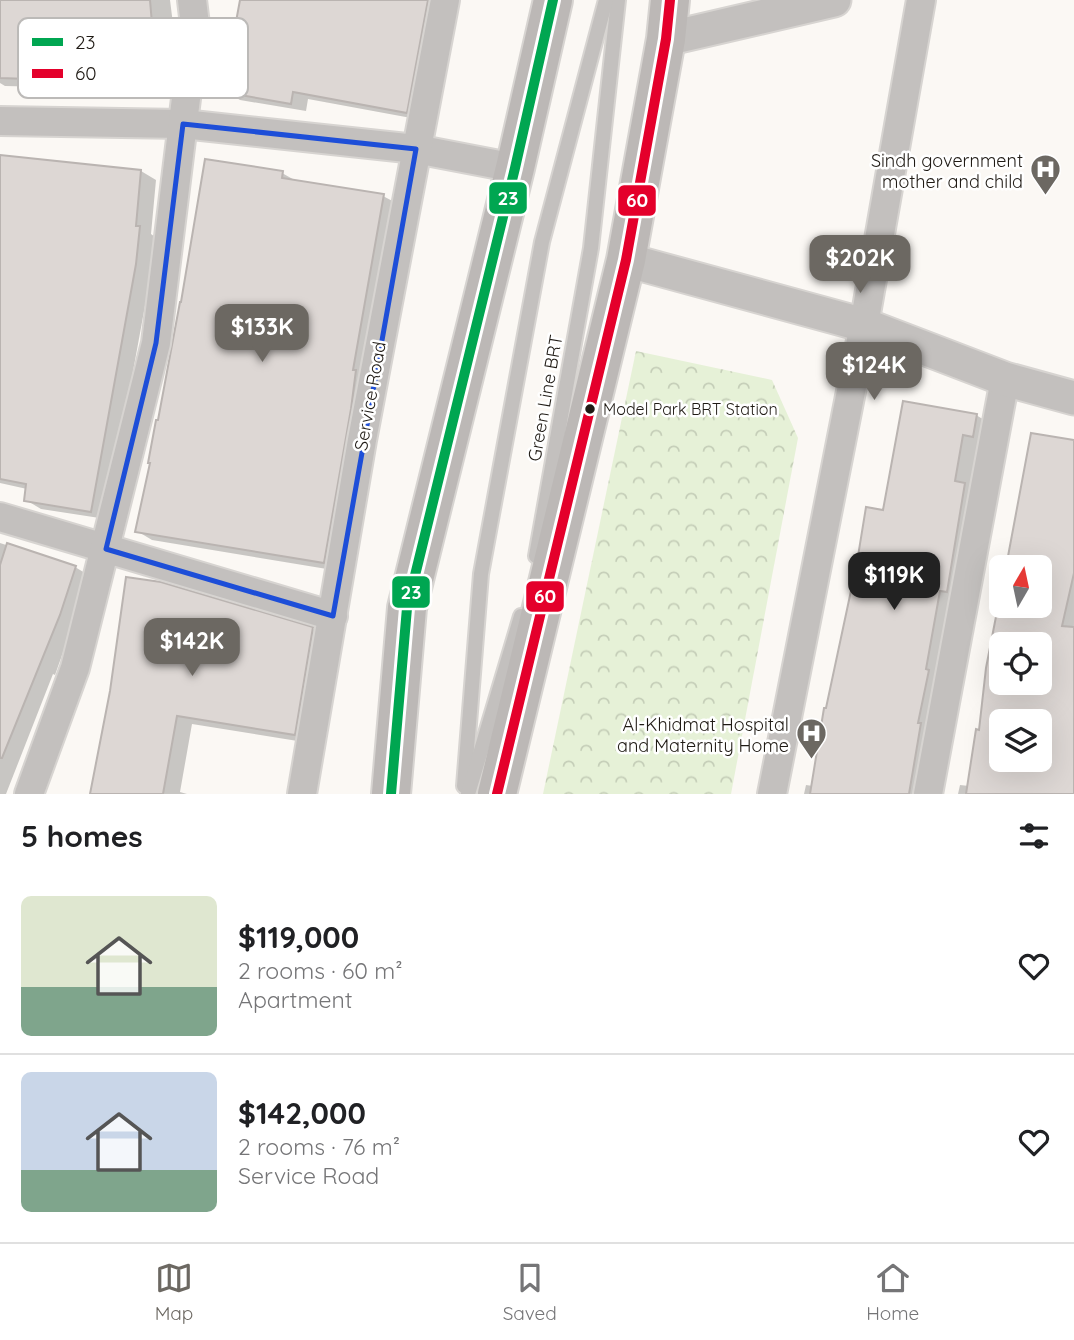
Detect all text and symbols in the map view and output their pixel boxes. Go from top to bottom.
legend [18,18,248,98]
text: 23 [75,30,95,54]
text: 60 [75,61,97,85]
place label: Sindh government mother and child [871,149,1023,193]
hospital icon: Sindh government mother and child [1029,153,1063,197]
line badge: 23 [488,181,528,215]
line badge: 60 [617,184,657,217]
text: 23 [497,186,519,210]
text: 60 [626,188,648,212]
pin: $202K [811,236,909,295]
text: $202K [825,243,895,272]
pin: $133K [213,304,311,364]
text: $133K [231,312,293,341]
street label: Green Line BRT [523,333,567,463]
street label: Service Road [349,340,391,452]
pin: $124K [825,342,923,402]
text: $124K [842,350,906,379]
place label: Model Park BRT Station [603,399,778,419]
marker: Model Park BRT Station [583,402,597,416]
pin: $119K [845,552,943,612]
north arrow [989,555,1052,618]
map controls [989,555,1052,772]
text: $119K [864,560,924,589]
line badge: 23 [391,575,431,609]
text: 23 [400,580,422,604]
line badge: 60 [525,580,565,613]
text: 60 [534,584,556,608]
pin: $142K [143,618,241,678]
text: $142K [160,626,224,655]
button: locate [989,632,1052,695]
button: layers [989,709,1052,772]
place label: Al-Khidmat Hospital and Maternity Home [617,713,789,757]
hospital icon: Al-Khidmat Hospital and Maternity Home [795,717,829,761]
text: 5 homes [21,817,143,855]
icon: filters [1015,817,1053,855]
text: $119,000 [238,918,359,956]
icon: home [77,924,161,1008]
icon: heart [1015,947,1053,985]
text: 2 rooms · 60 m² [238,956,403,985]
text: Apartment [238,985,352,1014]
text: $142,000 [238,1094,366,1132]
icon: home [77,1100,161,1184]
icon: heart [1015,1123,1053,1161]
text: 2 rooms · 76 m² [238,1132,400,1161]
text: Service Road [238,1161,379,1190]
tab: Map [155,1259,193,1325]
tab: Saved [503,1259,557,1325]
tab: Home [866,1259,919,1325]

